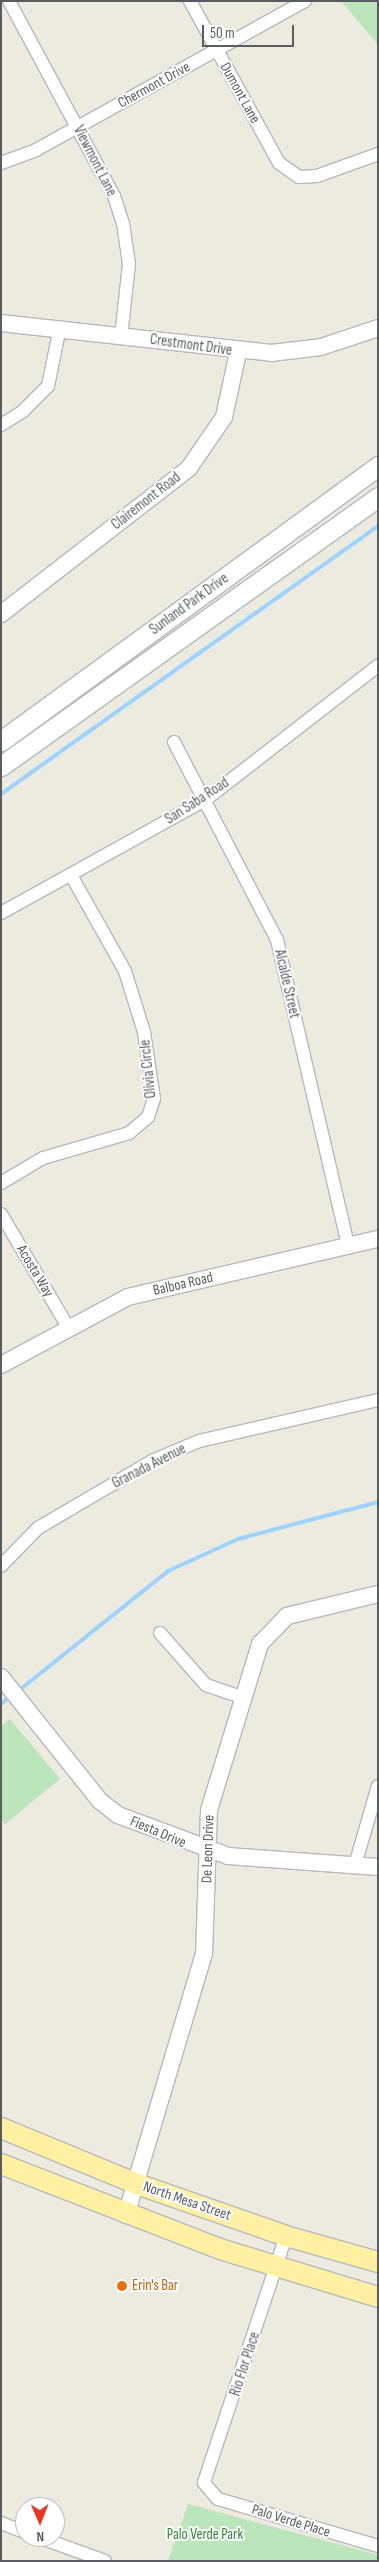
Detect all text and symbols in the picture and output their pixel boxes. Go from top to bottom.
scale bar [204,15,296,47]
text: 50 m [210,24,235,43]
street label: Chermont Drive [115,58,193,112]
street label: Dumont Lane [216,59,264,127]
street label: Viewmont Lane [69,123,121,199]
street label: Crestmont Drive [149,330,233,360]
street label: Clairemont Road [108,468,184,534]
street label: Sunland Park Drive [146,569,232,639]
street label: San Saba Road [162,774,232,828]
street label: Alcalde Street [270,948,304,1020]
street label: Olivia Circle [136,1039,160,1099]
street label: Acosta Way [12,1242,58,1300]
street label: Balboa Road [151,1268,215,1300]
street label: Granada Avenue [109,1440,189,1492]
street label: Fiesta Drive [127,1812,189,1852]
street label: De Leon Drive [198,1814,218,1884]
street label: North Mesa Street [141,2178,233,2224]
place label: Erin's Bar [132,2277,178,2295]
marker: Erin's Bar [116,2280,128,2292]
street label: Rio Flor Place [226,2330,264,2398]
north arrow [15,2497,65,2547]
street label: Palo Verde Place [250,2501,332,2541]
park label: Palo Verde Park [167,2526,243,2544]
text: N [36,2528,44,2545]

